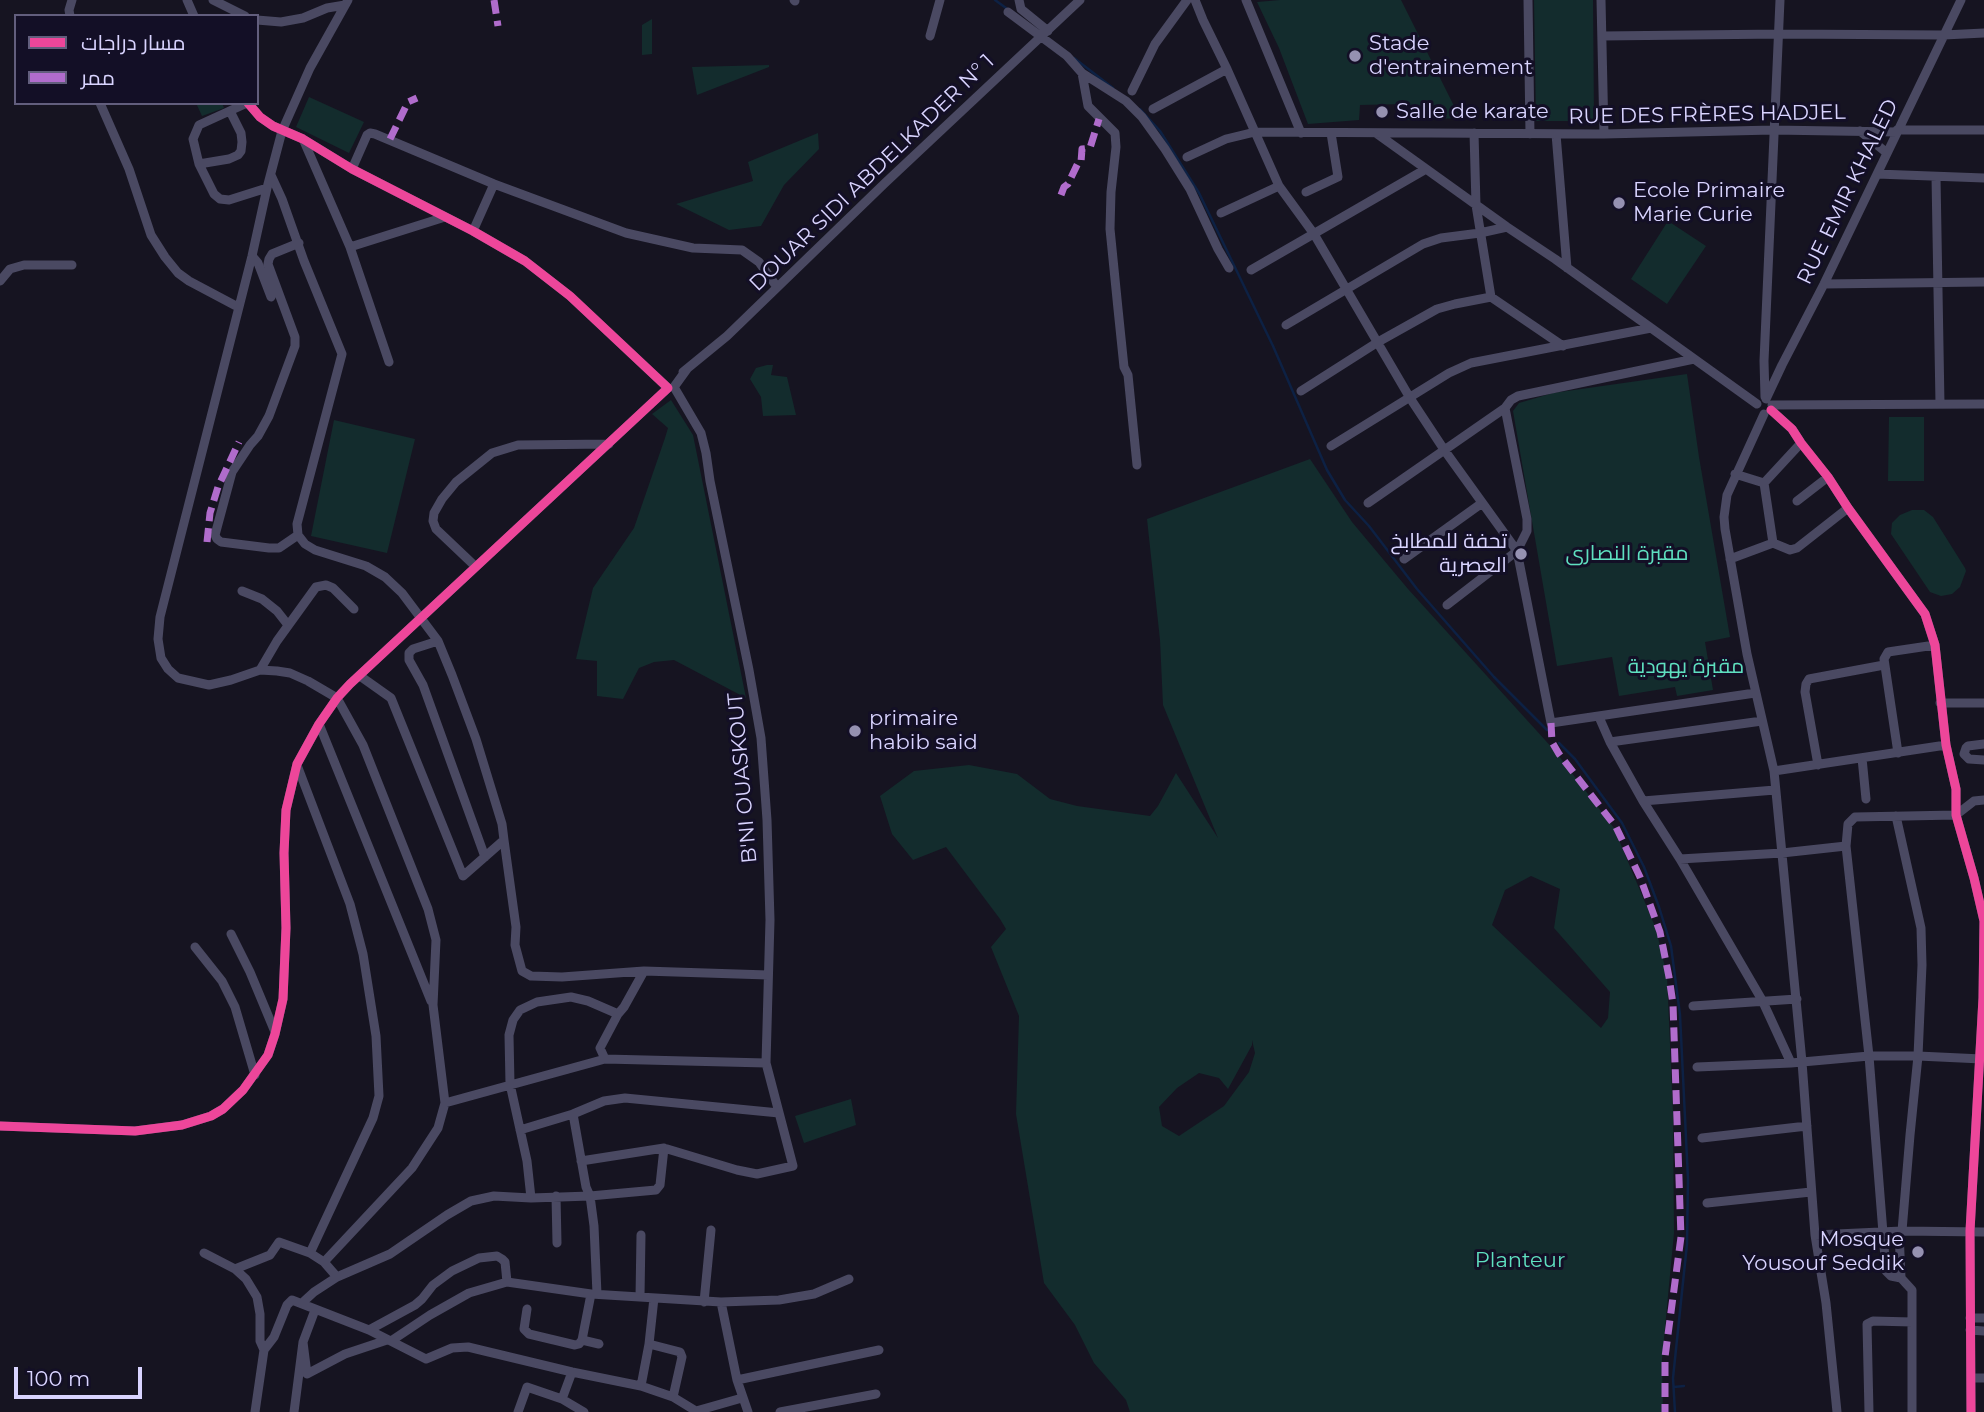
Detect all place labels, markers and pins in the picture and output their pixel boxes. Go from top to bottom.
place label: Stade d'entrainement [1369,31,1533,81]
marker: Stade d'entrainement [1347,48,1363,64]
place label: Salle de karate [1396,99,1549,125]
marker: Salle de karate [1374,104,1390,120]
place label: Ecole Primaire Marie Curie [1633,178,1785,228]
marker: Ecole Primaire Marie Curie [1611,195,1627,211]
place label: تحفة للمطابخ العصرية [1391,529,1507,579]
marker: تحفة للمطابخ العصرية [1513,546,1529,562]
place label: primaire habib said [869,706,978,756]
marker: primaire habib said [847,723,863,739]
place label: Mosque Yousouf Seddik [1742,1227,1904,1277]
marker: Mosque Yousouf Seddik [1910,1244,1926,1260]

